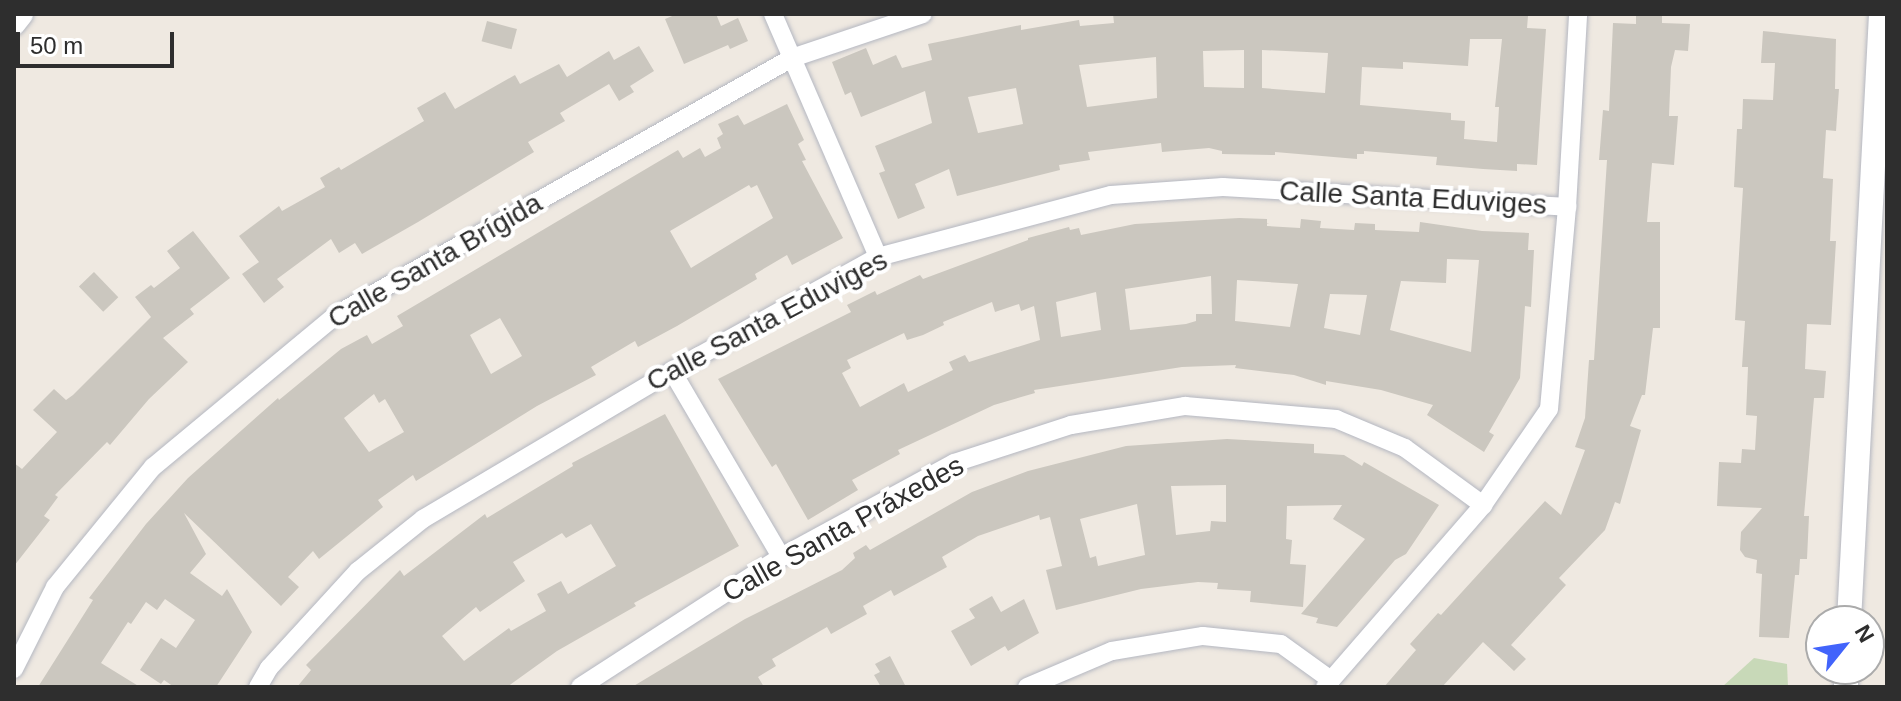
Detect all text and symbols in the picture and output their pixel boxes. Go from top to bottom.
scale bar [20,16,178,66]
text: 50 m [30,32,83,59]
street label: Calle Santa Eduviges [1278,174,1548,222]
street label: Calle Santa Brígida [322,186,548,336]
street label: Calle Santa Eduviges [641,243,893,399]
street label: Calle Santa Práxedes [716,449,970,609]
north arrow [1805,605,1885,685]
text: N [1850,621,1879,647]

